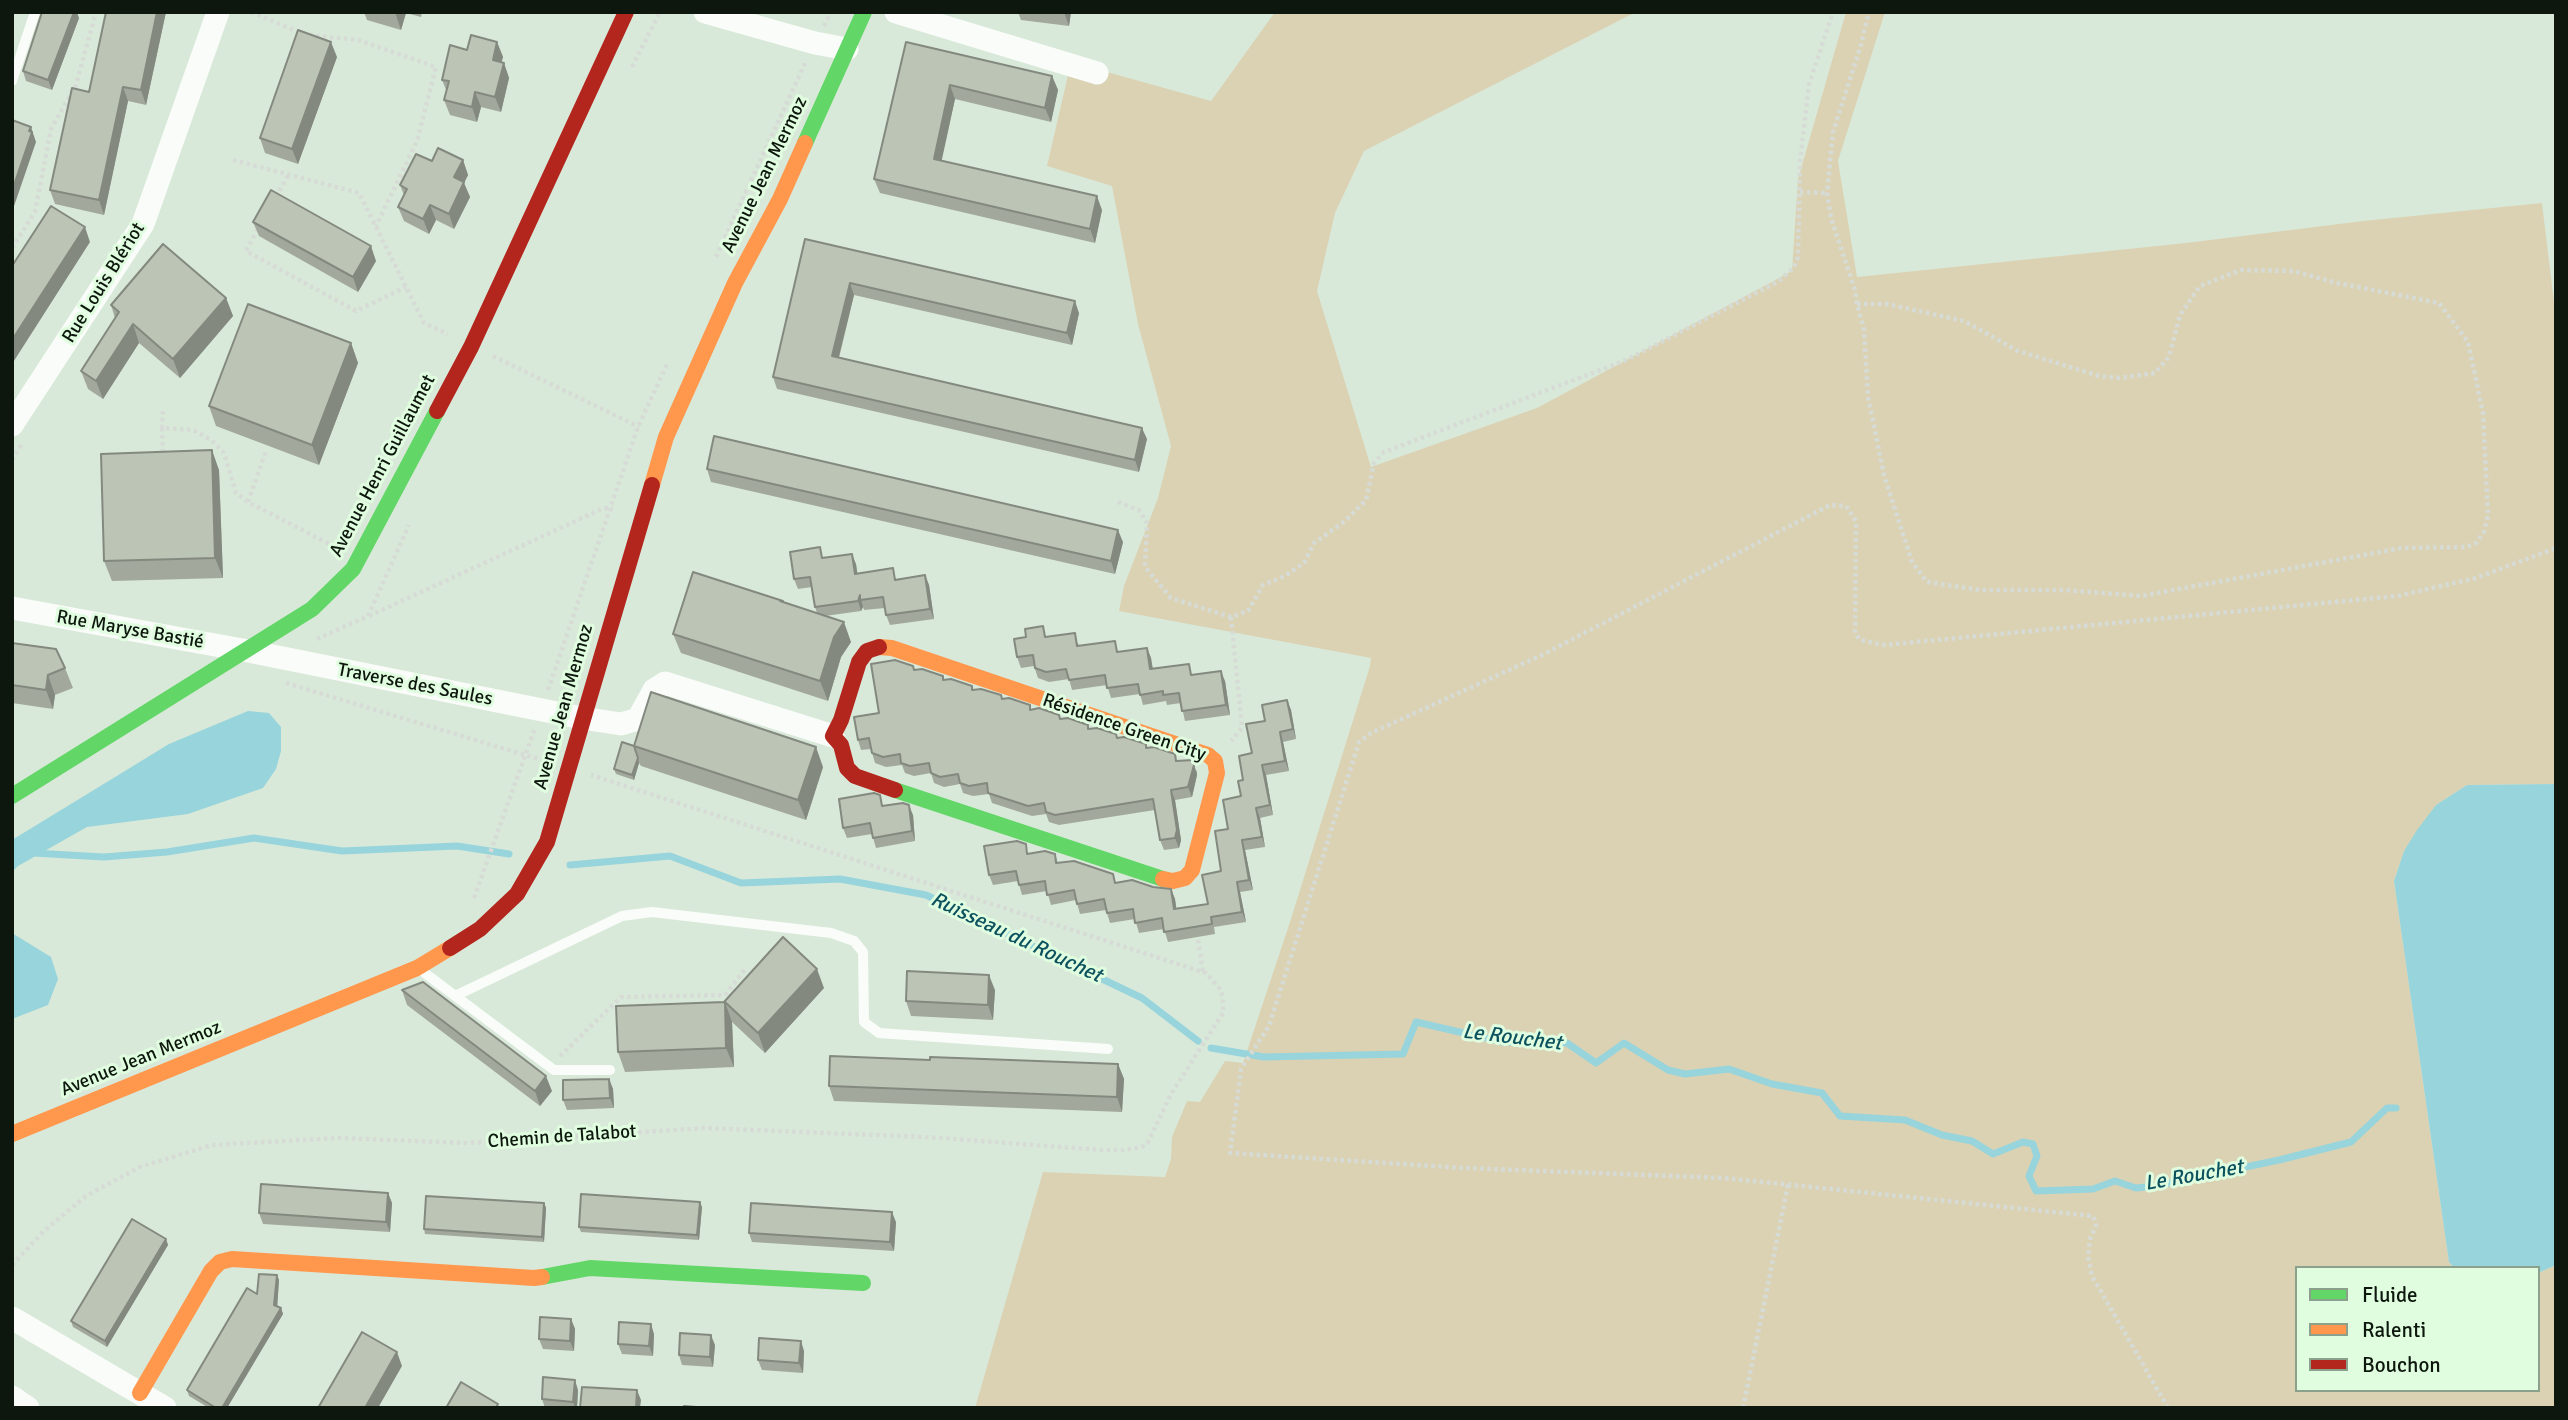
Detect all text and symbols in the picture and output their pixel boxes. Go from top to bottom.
street label: Avenue Jean Mermoz [717,93,813,257]
street label: Rue Louis Blériot [58,219,150,347]
street label: Avenue Henri Guillaumet [325,371,441,561]
street label: Rue Maryse Bastié [55,606,205,654]
street label: Avenue Jean Mermoz [529,622,599,792]
street label: Traverse des Saules [336,659,494,711]
street label: Résidence Green City [1039,689,1209,767]
water label: Ruisseau du Rouchet [926,887,1106,989]
street label: Avenue Jean Mermoz [58,1016,224,1102]
water label: Le Rouchet [1461,1019,1563,1057]
street label: Chemin de Talabot [487,1120,637,1154]
water label: Le Rouchet [2143,1155,2245,1197]
legend [2295,1266,2540,1392]
text: Fluide [2362,1282,2418,1308]
text: Ralenti [2362,1317,2426,1343]
text: Bouchon [2362,1352,2441,1378]

